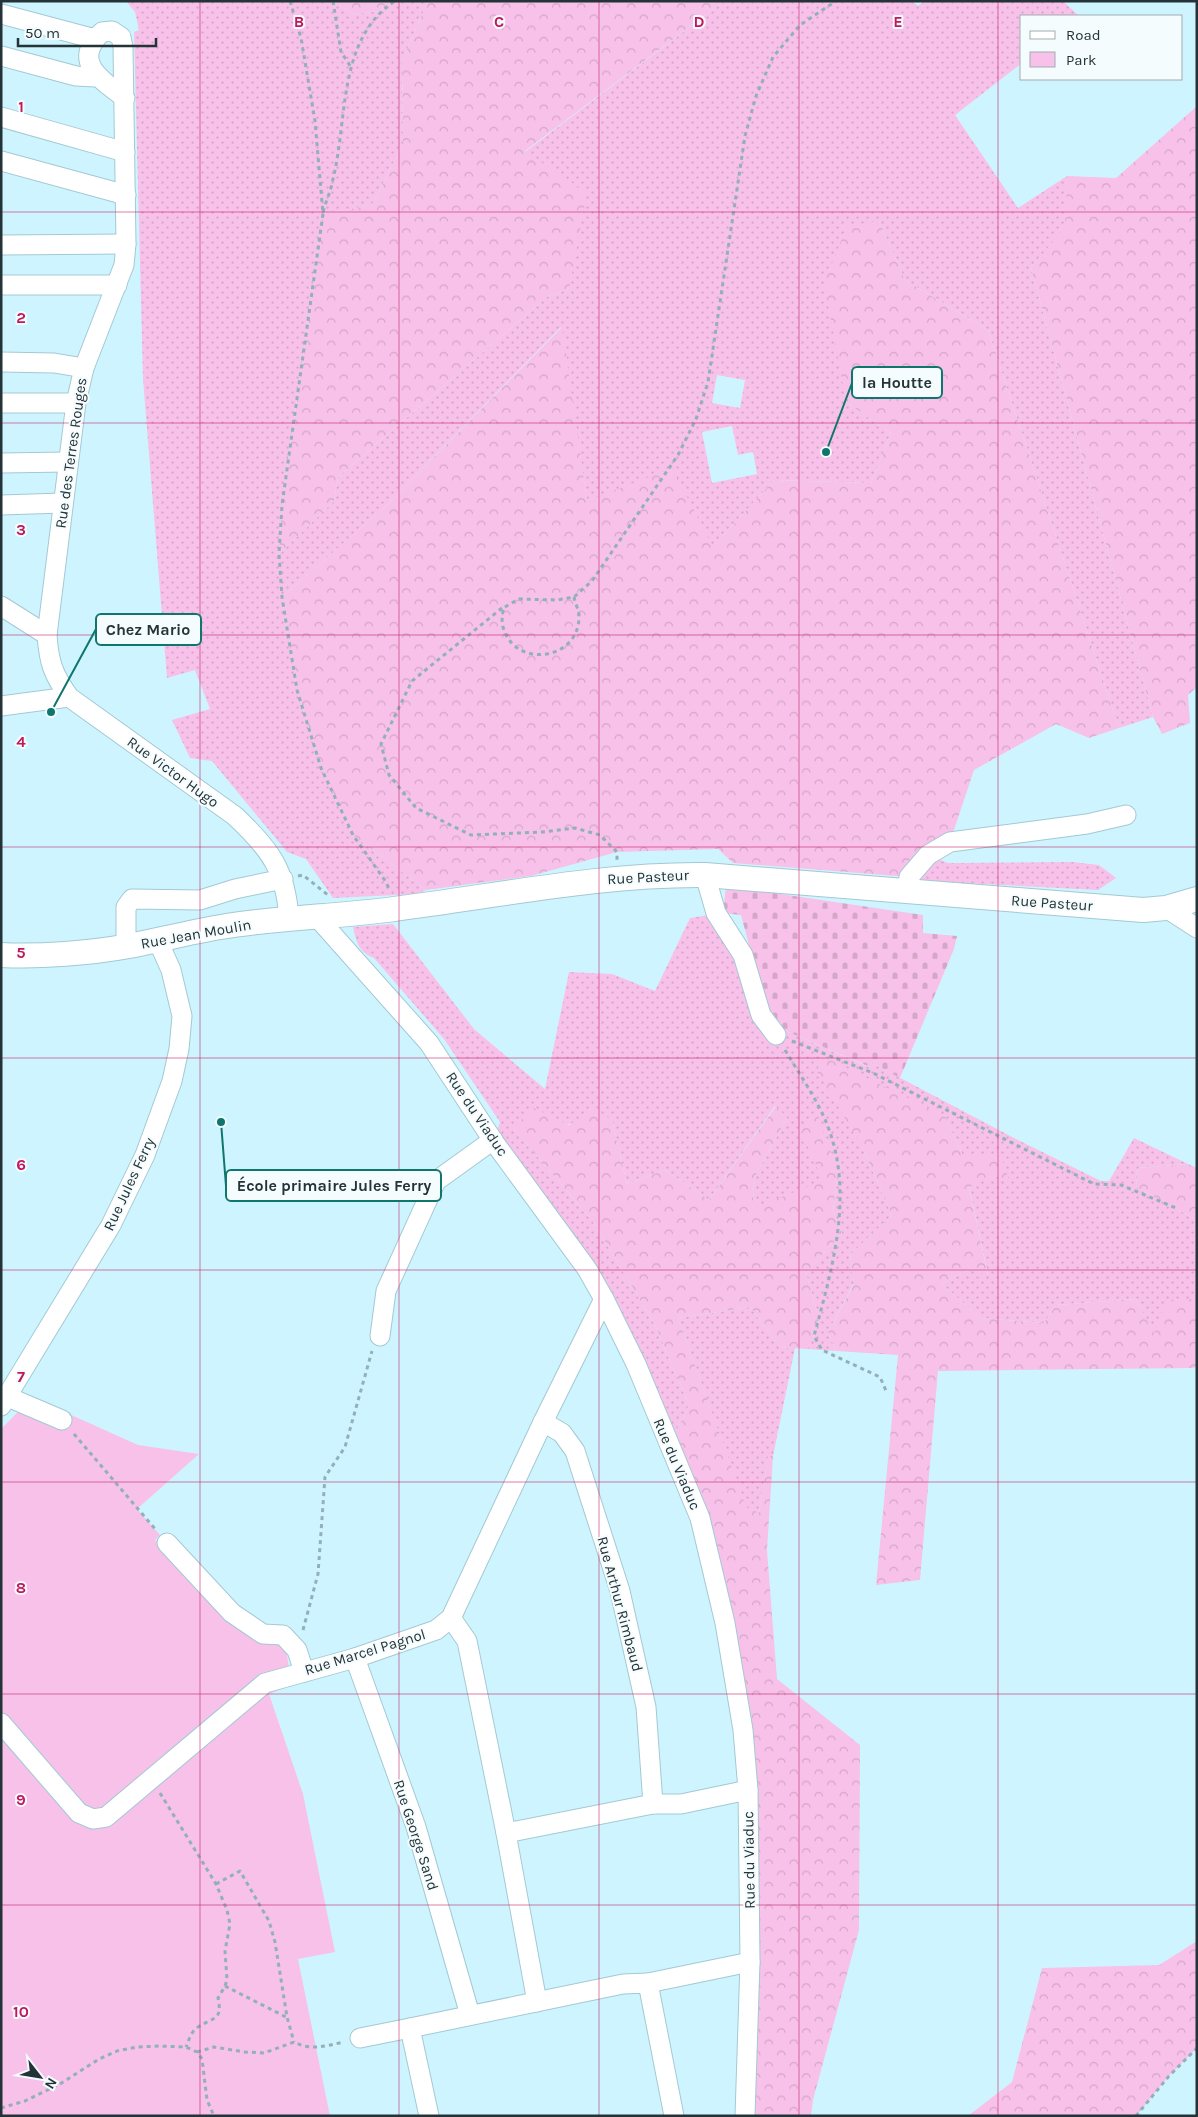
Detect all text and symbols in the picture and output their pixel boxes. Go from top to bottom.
text: B [294,12,304,31]
text: C [494,12,504,31]
text: D [694,12,705,31]
text: E [893,12,903,31]
scale bar [18,15,155,47]
legend [1020,15,1183,80]
text: 50 m [25,24,60,42]
text: Road [1066,26,1101,44]
text: Park [1066,51,1096,69]
text: 1 [18,97,24,116]
text: 2 [16,308,26,327]
callout: la Houtte [852,367,942,398]
text: la Houtte [862,373,932,392]
street label: Rue des Terres Rouges [51,376,91,530]
text: 3 [16,520,26,539]
callout: Chez Mario [96,614,201,645]
text: Chez Mario [106,620,190,639]
text: 4 [16,732,26,751]
street label: Rue Victor Hugo [124,733,222,811]
street label: Rue Pasteur [607,866,690,888]
street label: Rue Pasteur [1011,891,1094,915]
street label: Rue Jean Moulin [139,915,253,953]
text: 5 [16,943,26,962]
street label: Rue du Viaduc [442,1068,512,1160]
street label: Rue Jules Ferry [100,1134,159,1234]
text: 6 [16,1155,26,1174]
callout: École primaire Jules Ferry [226,1170,441,1201]
text: École primaire Jules Ferry [237,1176,431,1195]
text: 7 [17,1367,25,1386]
street label: Rue du Viaduc [650,1415,704,1513]
street label: Rue Arthur Rimbaud [593,1534,647,1674]
text: 8 [16,1578,26,1597]
street label: Rue Marcel Pagnol [302,1625,428,1679]
street label: Rue George Sand [390,1777,442,1893]
text: 9 [16,1790,26,1809]
street label: Rue du Viaduc [739,1811,759,1909]
text: 10 [13,2002,29,2021]
north arrow [15,2052,65,2102]
text: N [41,2075,61,2092]

